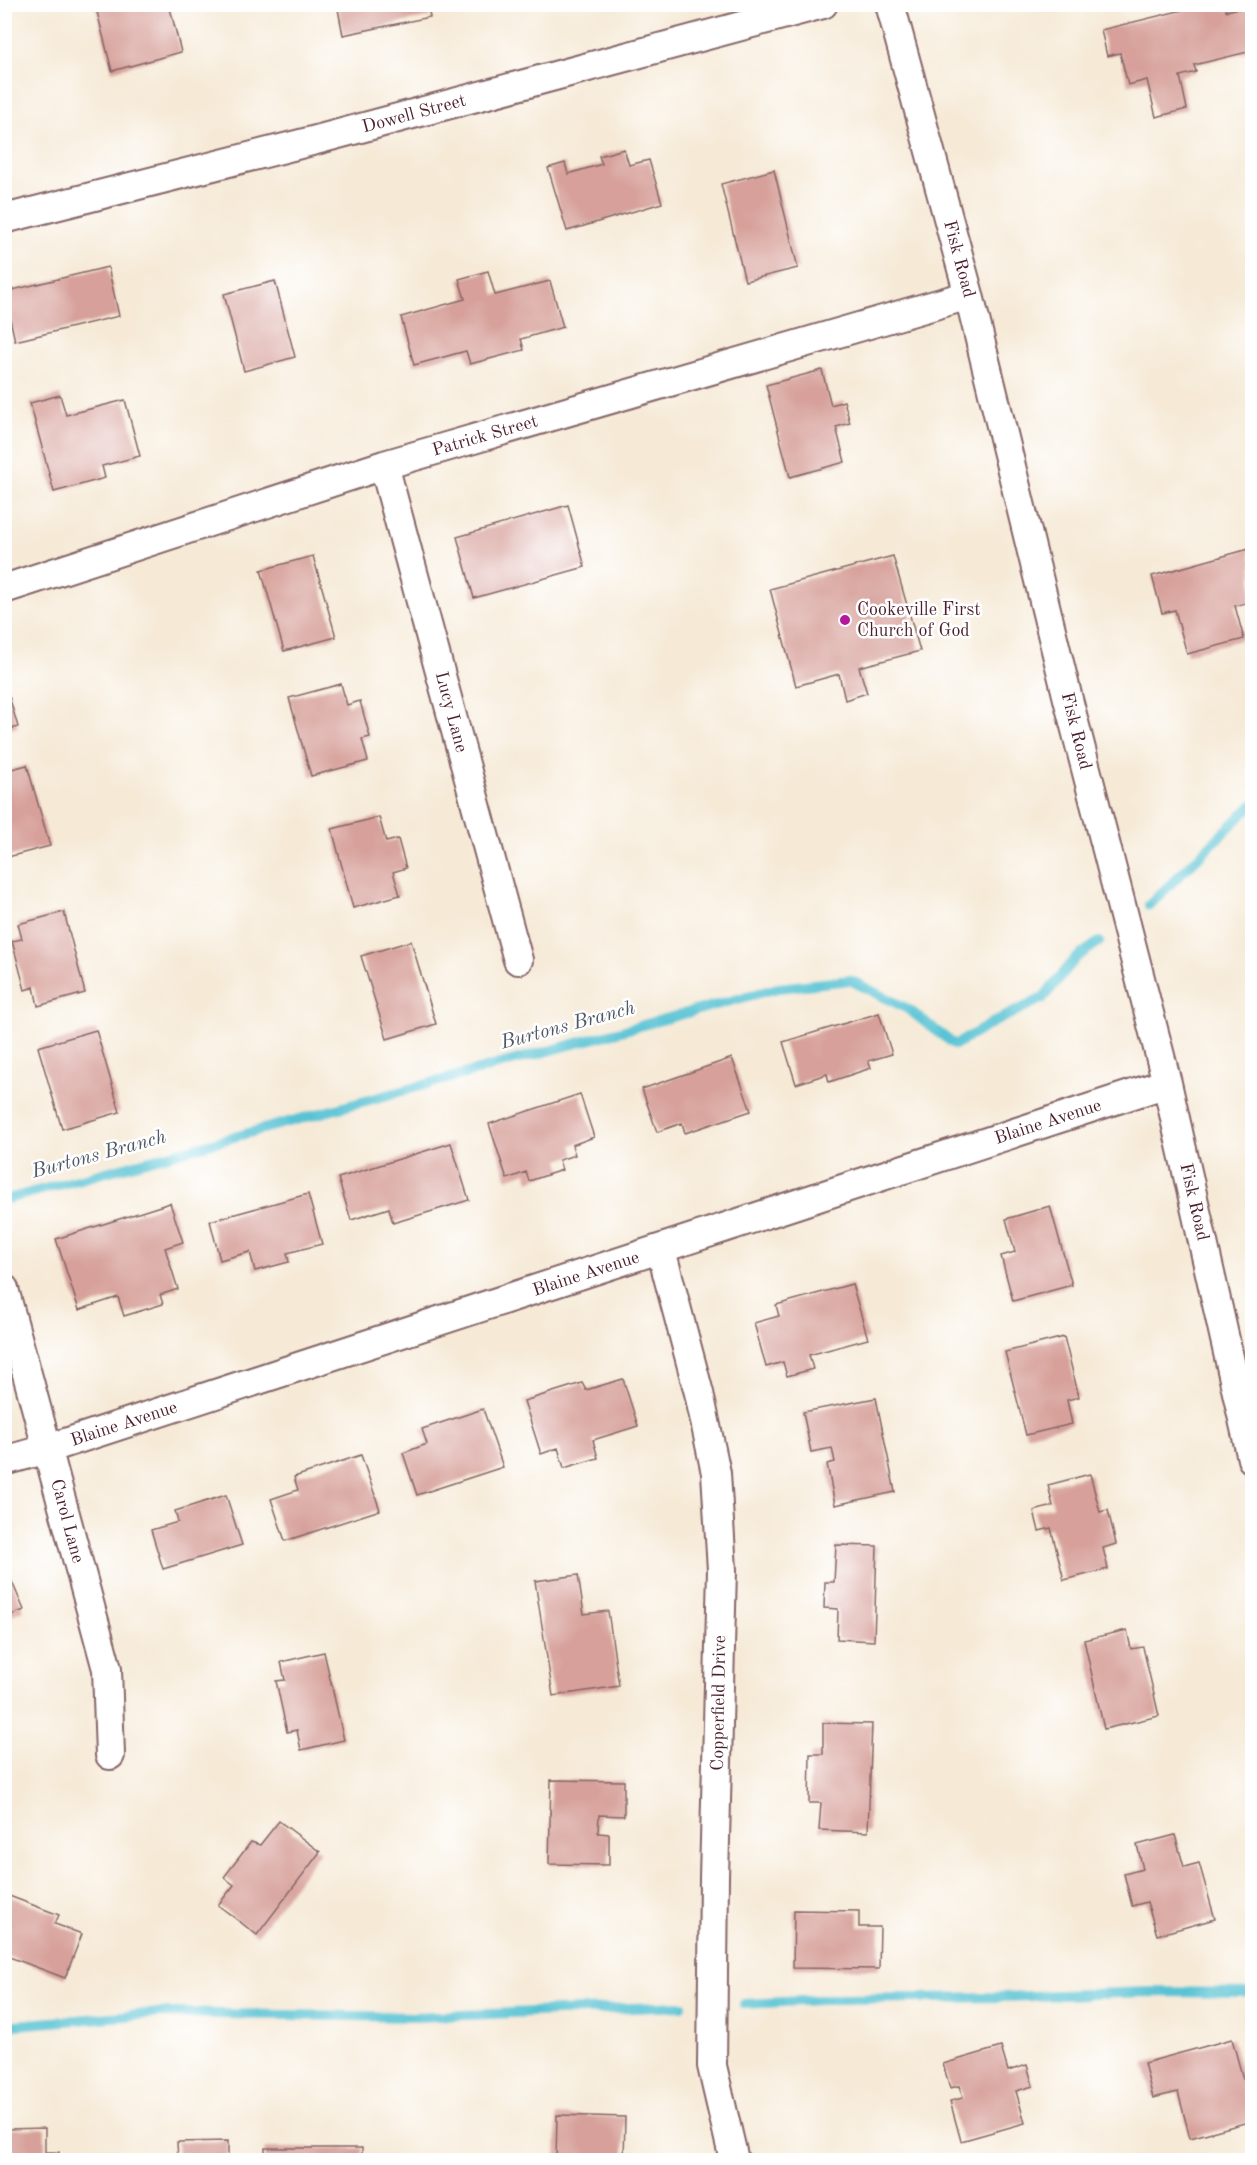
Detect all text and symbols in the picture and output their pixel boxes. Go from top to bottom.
street label: Dowell Street [360,92,468,136]
street label: Fisk Road [940,218,978,300]
street label: Patrick Street [430,412,540,460]
place label: Cookeville First Church of God [857,601,981,640]
marker: Cookeville First Church of God [838,613,852,627]
street label: Lucy Lane [432,670,470,754]
street label: Fisk Road [1058,690,1094,772]
water label: Burtons Branch [498,998,637,1054]
street label: Blaine Avenue [992,1096,1104,1148]
water label: Burtons Branch [29,1127,168,1183]
street label: Fisk Road [1176,1161,1212,1243]
street label: Blaine Avenue [530,1248,642,1300]
street label: Blaine Avenue [68,1398,180,1450]
street label: Carol Lane [47,1477,87,1565]
street label: Copperfield Drive [709,1635,729,1771]

